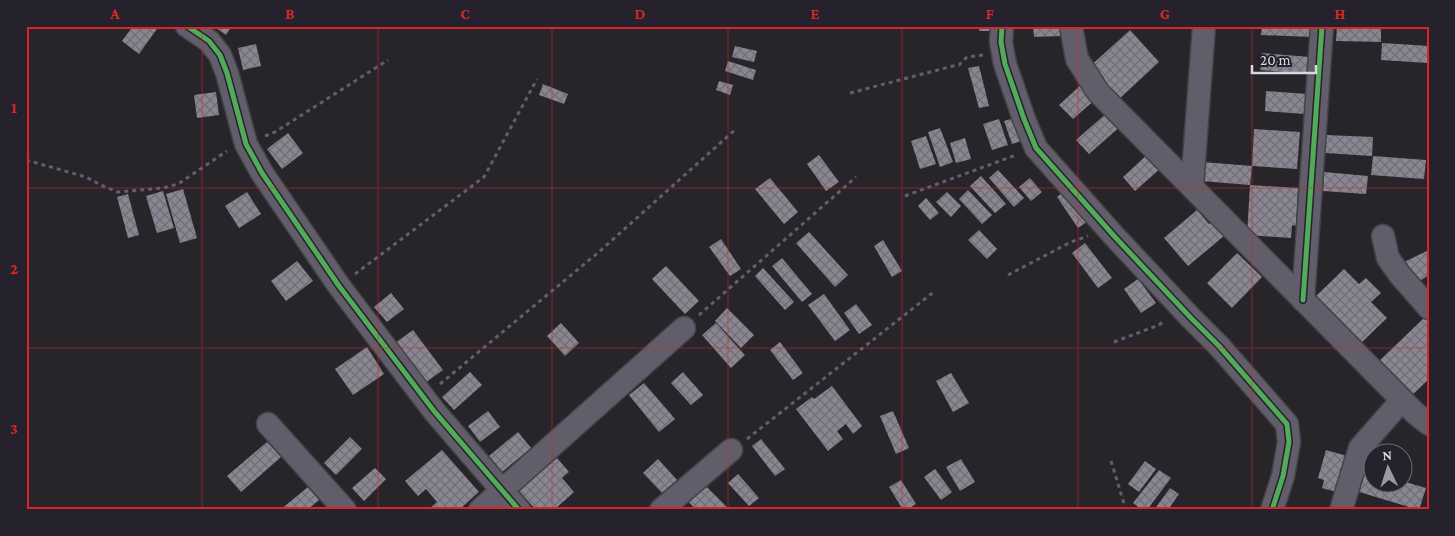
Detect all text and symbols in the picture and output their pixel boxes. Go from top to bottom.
text: A [109,5,120,22]
text: B [285,5,295,22]
text: C [460,5,470,22]
text: D [634,5,646,22]
text: E [810,5,820,22]
text: F [986,5,995,22]
text: G [1160,5,1170,22]
text: H [1335,5,1346,22]
scale bar [1252,42,1316,74]
text: 20 m [1260,52,1291,68]
text: 1 [11,99,17,116]
text: 2 [10,260,18,277]
text: 3 [10,420,18,437]
north arrow [1362,444,1412,494]
text: N [1382,447,1393,463]

